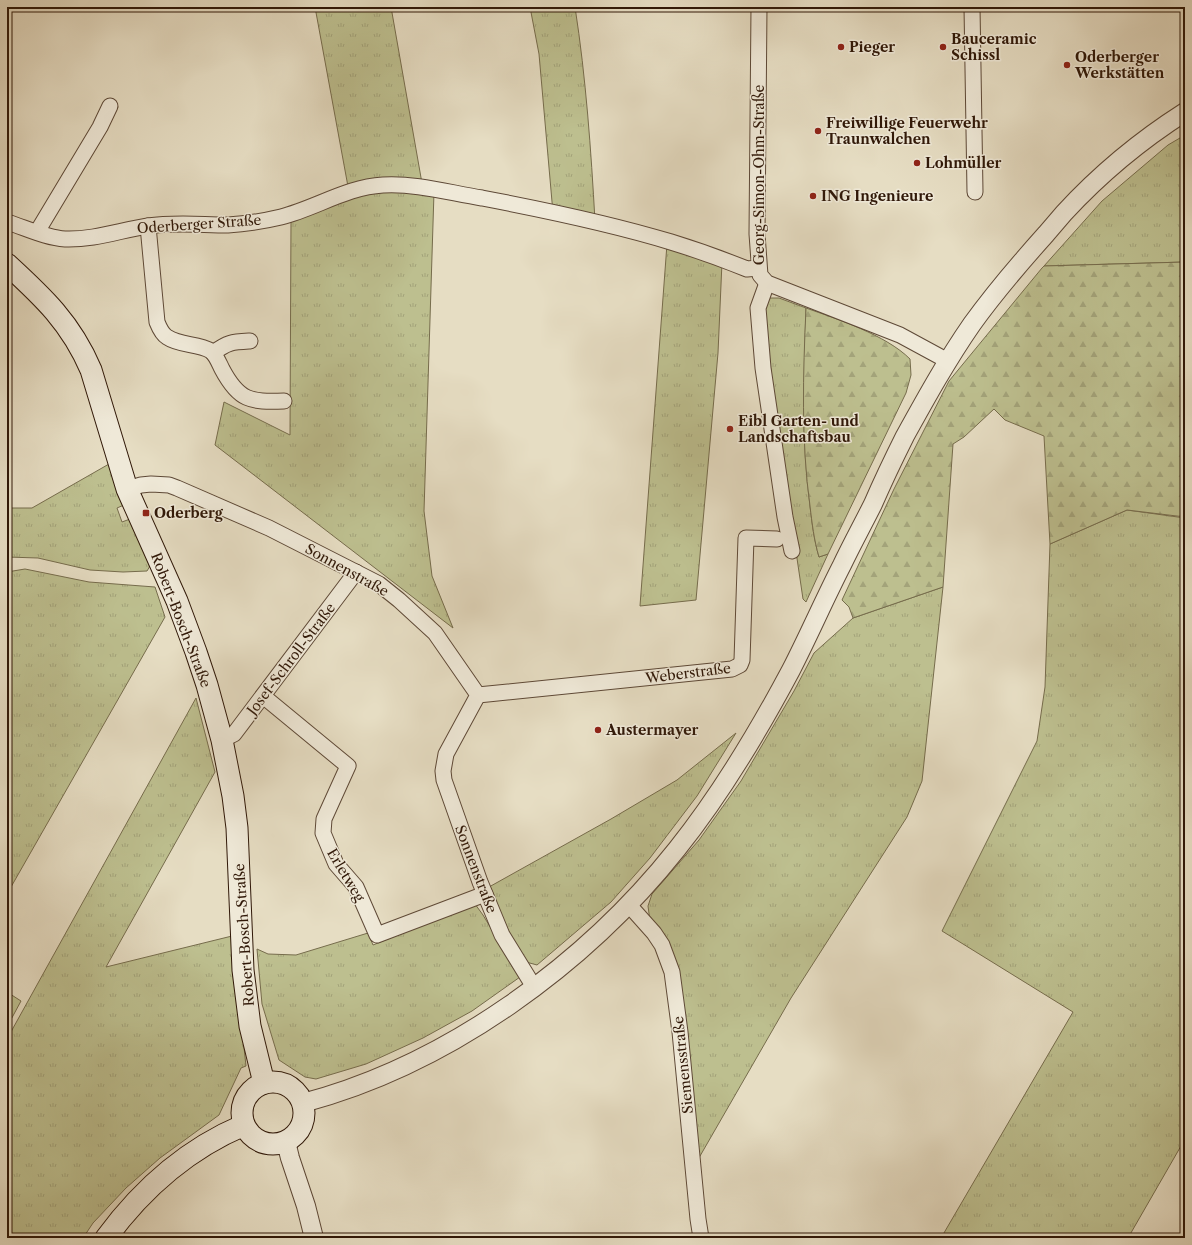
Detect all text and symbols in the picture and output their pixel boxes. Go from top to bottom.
place label: Bauceramic Schissl [951,30,1037,64]
place label: Pieger [849,38,895,56]
marker: Pieger [836,42,846,52]
marker: Bauceramic Schissl [938,42,948,52]
place label: Oderberger Werkstätten [1074,48,1165,82]
marker: Oderberger Werkstätten [1062,60,1072,70]
street label: Georg-Simon-Ohm-Straße [750,85,768,265]
place label: Freiwillige Feuerwehr Traunwalchen [826,114,988,148]
marker: Freiwillige Feuerwehr Traunwalchen [813,126,823,136]
place label: Lohmüller [925,154,1002,172]
marker: Lohmüller [912,158,922,168]
place label: ING Ingenieure [821,187,933,205]
marker: ING Ingenieure [808,191,818,201]
street label: Oderberger Straße [136,211,262,237]
place label: Eibl Garten- und Landschaftsbau [738,412,860,446]
marker: Eibl Garten- und Landschaftsbau [725,424,735,434]
place label: Oderberg [154,504,224,522]
marker: Oderberg [141,508,151,518]
street label: Sonnenstraße [302,540,392,600]
street label: Robert-Bosch-Straße [147,550,215,690]
street label: Josef-Schroll-Straße [242,599,339,720]
street label: Weberstraße [643,659,732,687]
place label: Austermayer [605,721,699,739]
marker: Austermayer [593,725,603,735]
street label: Sonnenstraße [451,822,501,916]
street label: Erletweg [323,845,369,905]
street label: Robert-Bosch-Straße [230,863,258,1007]
street label: Siemensstraße [669,1015,697,1115]

